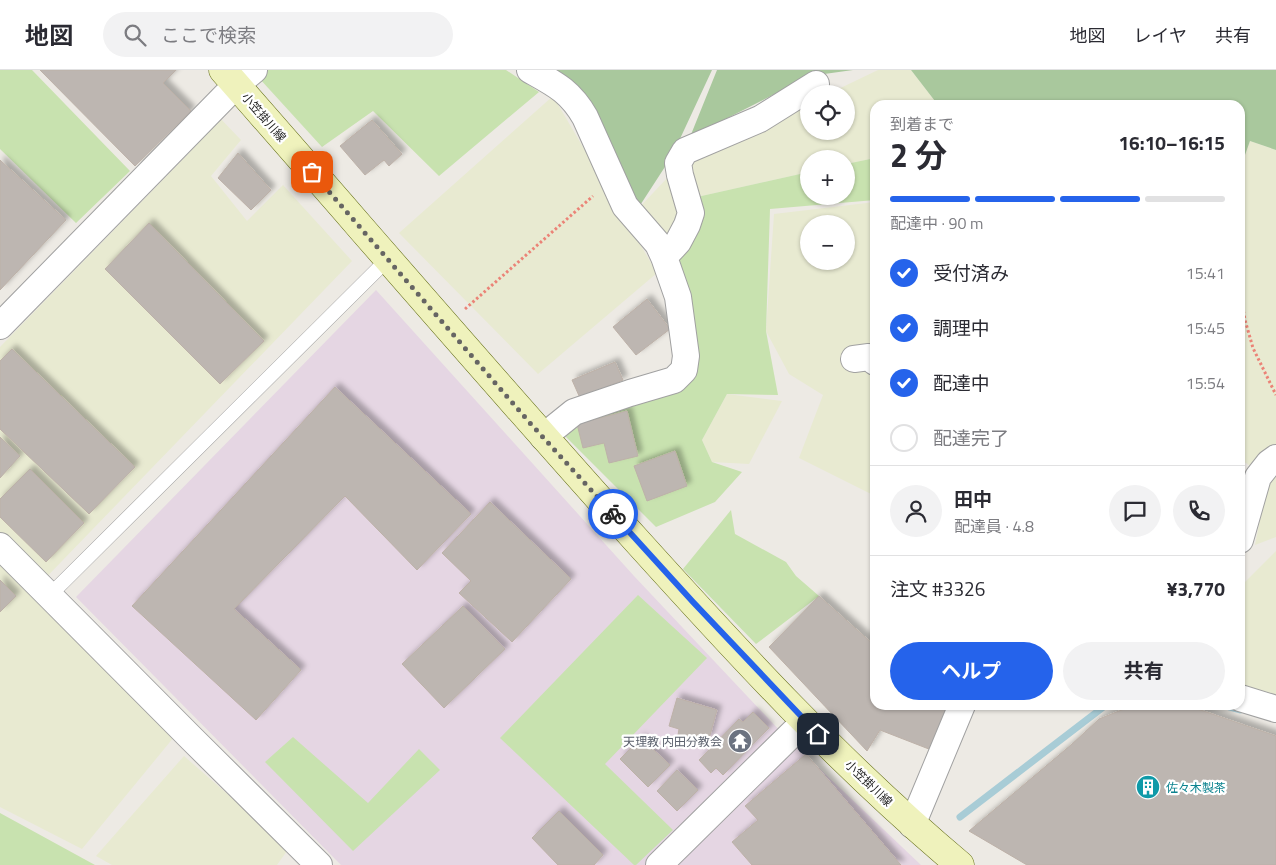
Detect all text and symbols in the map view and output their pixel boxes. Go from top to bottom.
search box [103,12,453,57]
text: 地図 [25,17,73,53]
text: ここで検索 [161,20,256,49]
icon: search [121,21,149,49]
text: 地図 [1070,22,1106,49]
text: レイヤ [1134,22,1187,49]
text: 共有 [1215,22,1251,49]
map controls [800,85,855,270]
button: locate [800,85,855,140]
street label: 小笠掛川線 [237,88,291,146]
text: 到着まで [890,112,954,136]
text: 16:10–16:15 [1118,128,1225,157]
text: 2 分 [890,131,947,179]
button: + [800,150,855,205]
pin [291,151,333,193]
icon: bag [298,158,326,186]
text: 配達中 · 90 m [890,211,983,235]
button: − [800,215,855,270]
text: 受付済み [933,258,1009,287]
icon: check [890,259,918,287]
text: 15:41 [1186,261,1225,285]
text: 調理中 [933,313,990,342]
icon: check [890,314,918,342]
text: 15:45 [1186,316,1225,340]
text: 配達中 [933,368,990,397]
icon: check [890,369,918,397]
text: 15:54 [1186,371,1225,395]
text: 配達完了 [933,423,1009,452]
text: 田中 [954,484,992,513]
button: person [890,485,942,537]
button: chat [1109,485,1161,537]
button: phone [1173,485,1225,537]
courier [588,489,638,539]
icon: bike [599,500,627,528]
text: 配達員 · 4.8 [954,514,1034,538]
text: 注文 #3326 [890,574,985,603]
text: ¥3,770 [1167,574,1225,603]
button: ヘルプ [890,642,1053,700]
button: 共有 [1063,642,1225,700]
pin [797,713,839,755]
icon: home [804,720,832,748]
temple icon: 天理教 内田分教会 [727,728,753,754]
place label: 天理教 内田分教会 [623,732,722,751]
street label: 小笠掛川線 [841,755,897,811]
building icon: 佐々木製茶 [1135,774,1161,800]
place label: 佐々木製茶 [1166,778,1226,797]

